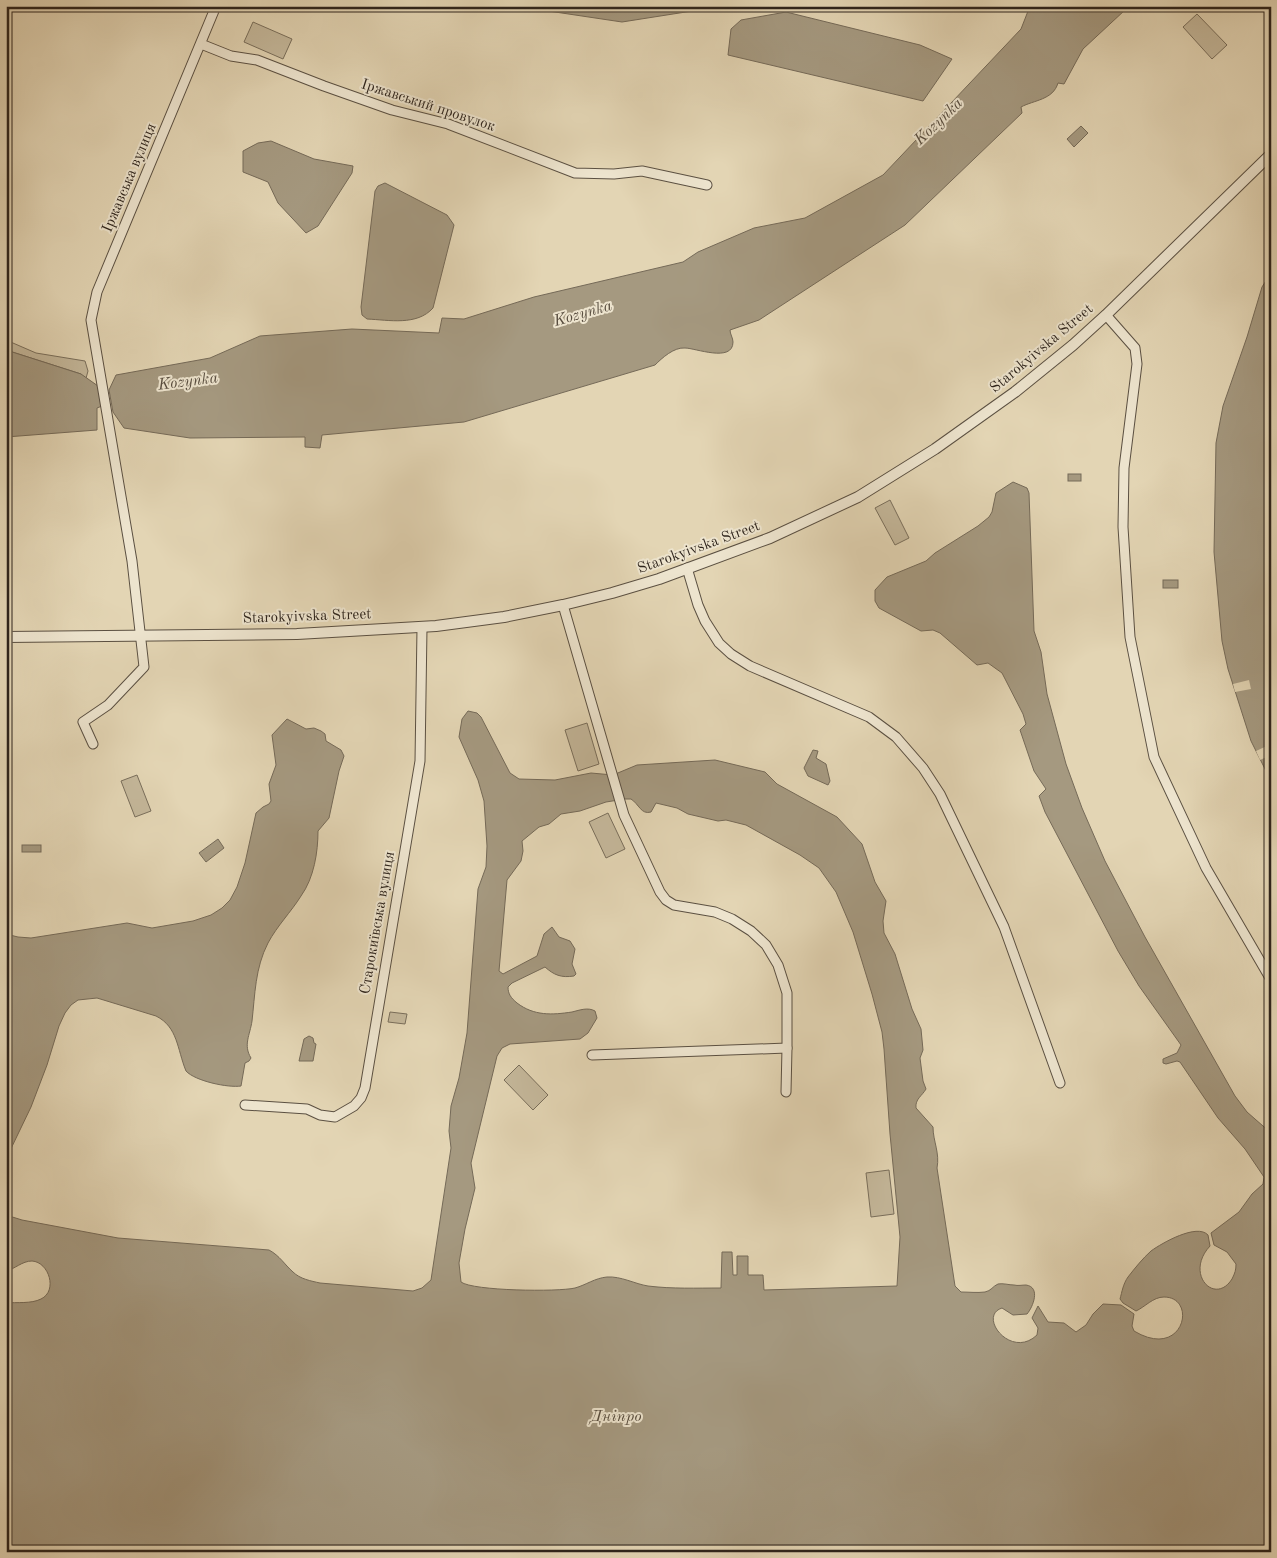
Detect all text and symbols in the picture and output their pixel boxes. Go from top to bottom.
street label: Іржавський провулок [359,77,497,135]
water label: Kozynka [911,95,967,149]
street label: Іржавська вулиця [100,121,160,235]
water label: Kozynka [551,298,615,330]
street label: Starokyivska Street [988,302,1096,396]
water label: Kozynka [156,370,219,394]
street label: Starokyivska Street [636,519,762,577]
street label: Starokyivska Street [242,607,372,627]
street label: Старокиївська вулиця [358,850,398,996]
water label: Дніпро [588,1409,642,1425]

